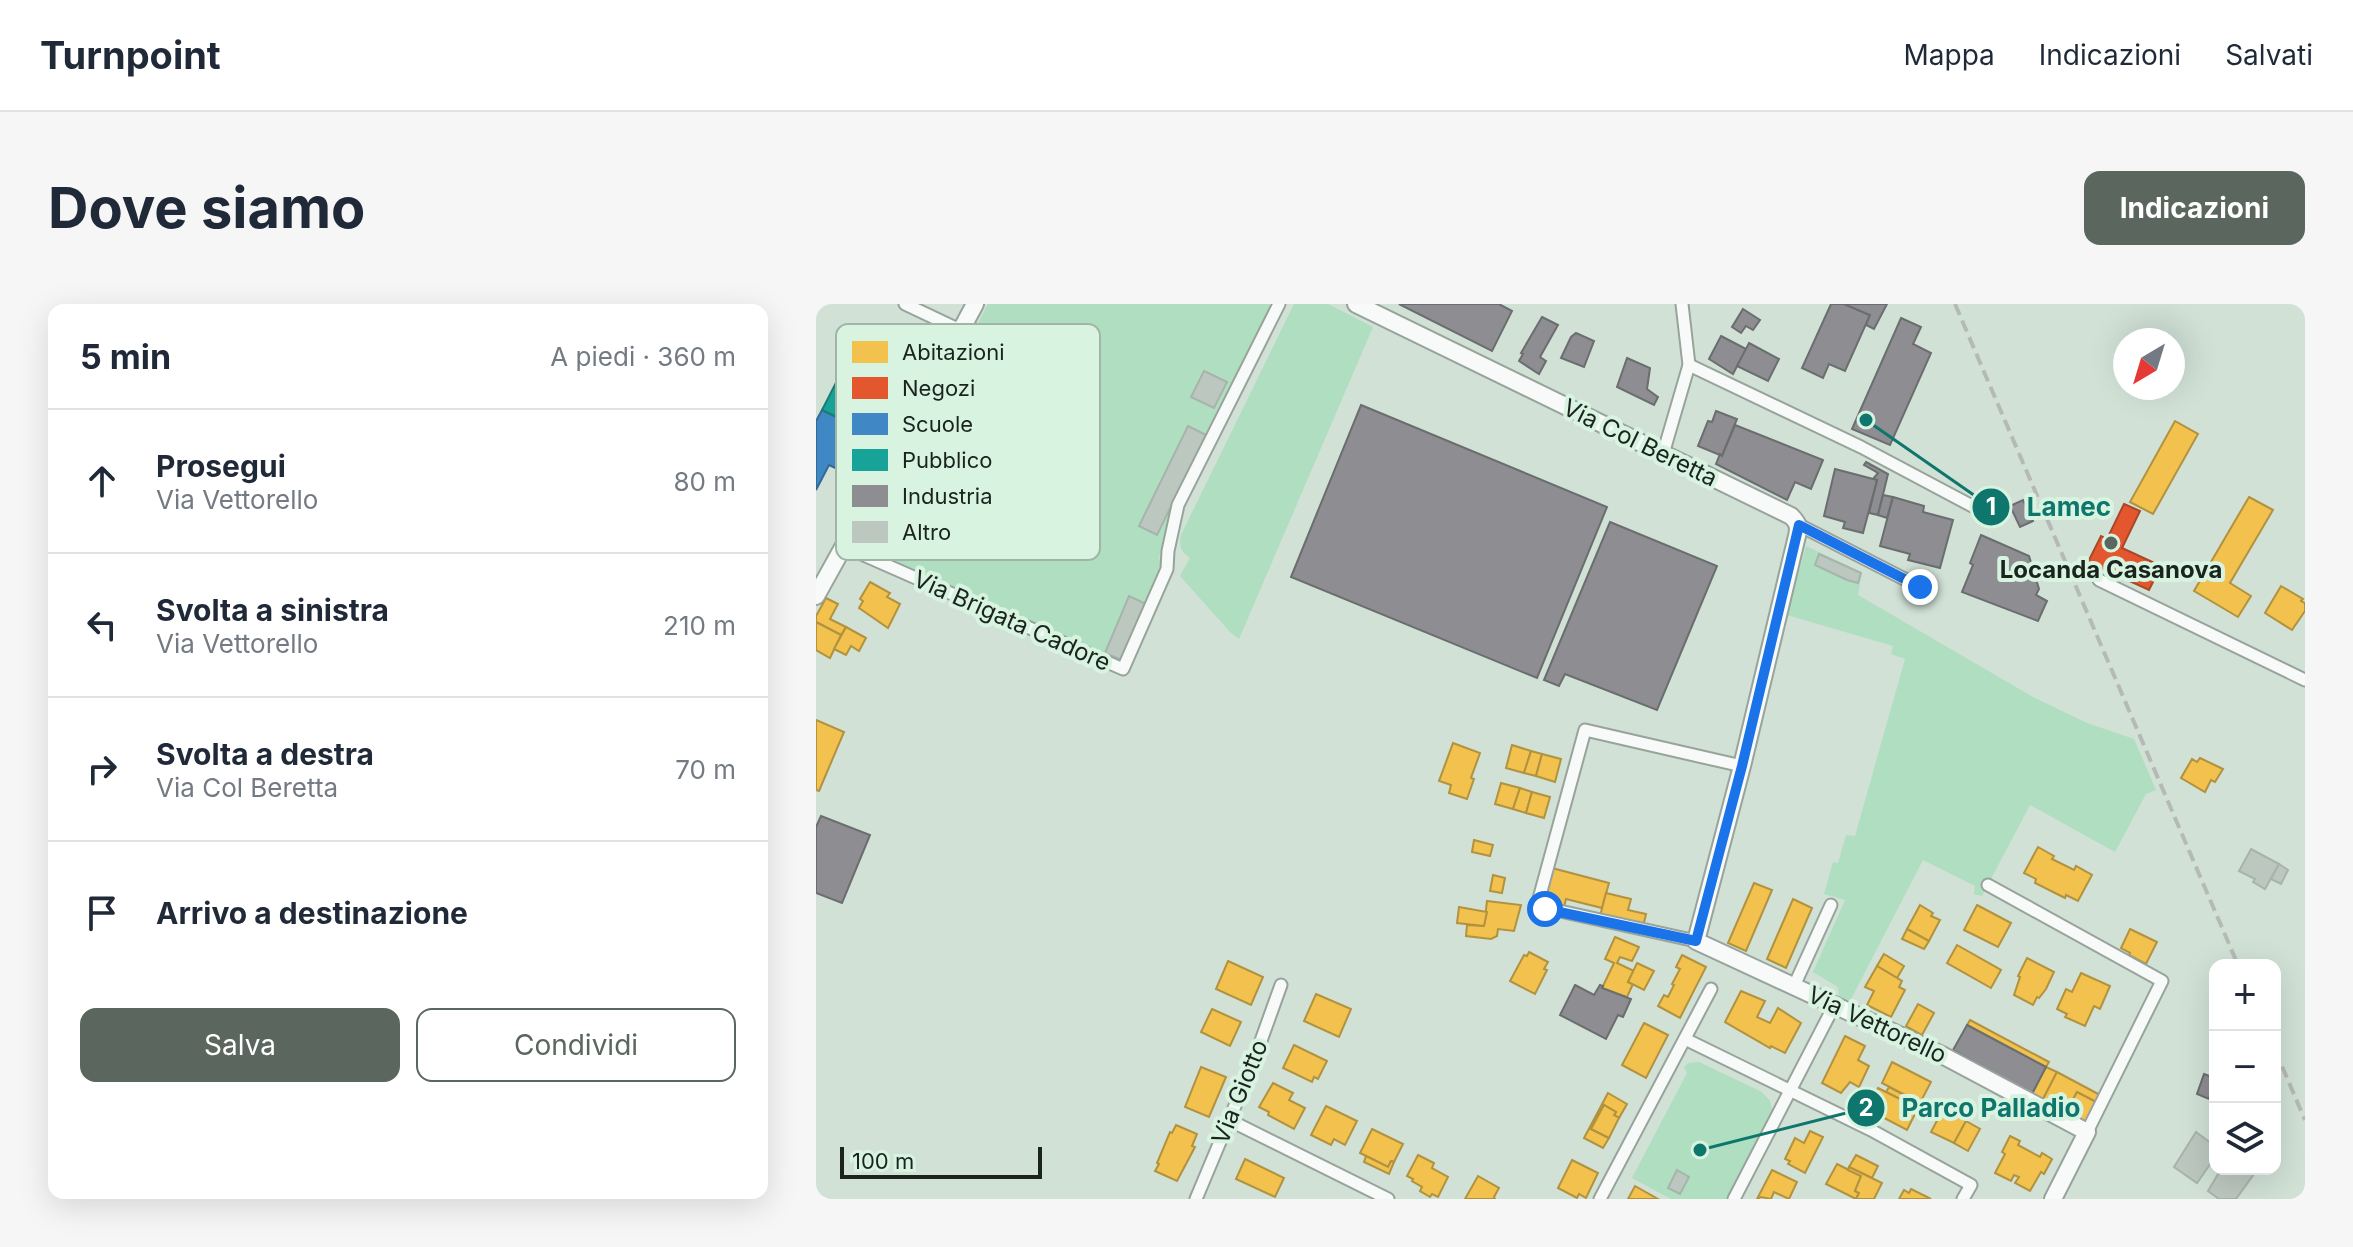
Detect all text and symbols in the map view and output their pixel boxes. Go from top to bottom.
text: Turnpoint [40,32,221,78]
text: Mappa [1903,38,1995,72]
text: Indicazioni [2039,38,2181,72]
text: Salvati [2225,38,2313,72]
button: Indicazioni [2084,171,2305,245]
text: Dove siamo [48,174,365,242]
legend [836,324,1100,560]
north arrow [2113,328,2185,400]
text: 5 min [80,336,171,377]
text: Abitazioni [902,339,1005,365]
text: A piedi · 360 m [550,341,736,372]
text: Negozi [902,375,975,401]
street label: Via Col Beretta [1558,393,1722,492]
text: Scuole [902,411,973,437]
text: Pubblico [902,447,992,473]
text: Prosegui [156,448,286,484]
icon: ahead [80,459,124,503]
text: 80 m [673,466,736,497]
callout: Lamec [1971,482,2127,532]
text: Industria [902,483,993,509]
text: Via Vettorello [156,484,318,515]
text: Lamec [2027,491,2111,522]
text: 1 [1986,492,1996,521]
text: Altro [902,519,951,545]
marker: Locanda Casanova [2102,534,2120,552]
place label: Locanda Casanova [2000,555,2222,584]
street label: Via Brigata Cadore [909,564,1115,677]
route end [1902,569,1938,605]
text: Svolta a sinistra [156,592,389,628]
icon: left [80,603,124,647]
text: 210 m [663,610,736,641]
text: Via Vettorello [156,628,318,659]
text: Svolta a destra [156,736,374,772]
icon: right [80,747,124,791]
text: 70 m [675,754,736,785]
text: Via Col Beretta [156,772,338,803]
icon: arrive [80,891,124,935]
route start [1527,891,1563,927]
text: Arrivo a destinazione [156,895,468,931]
map controls [2209,959,2281,1175]
button: + [2209,959,2281,1031]
street label: Via Vettorello [1803,980,1951,1069]
button: Salva [80,1008,400,1082]
button: Condividi [416,1008,736,1082]
button: − [2209,1031,2281,1103]
street label: Via Giotto [1205,1035,1274,1148]
callout: Parco Palladio [1846,1083,2097,1133]
text: Parco Palladio [1901,1092,2081,1123]
text: 2 [1858,1093,1874,1122]
button: layers [2209,1103,2281,1175]
scale bar [840,1143,1042,1179]
text: 100 m [852,1148,914,1174]

